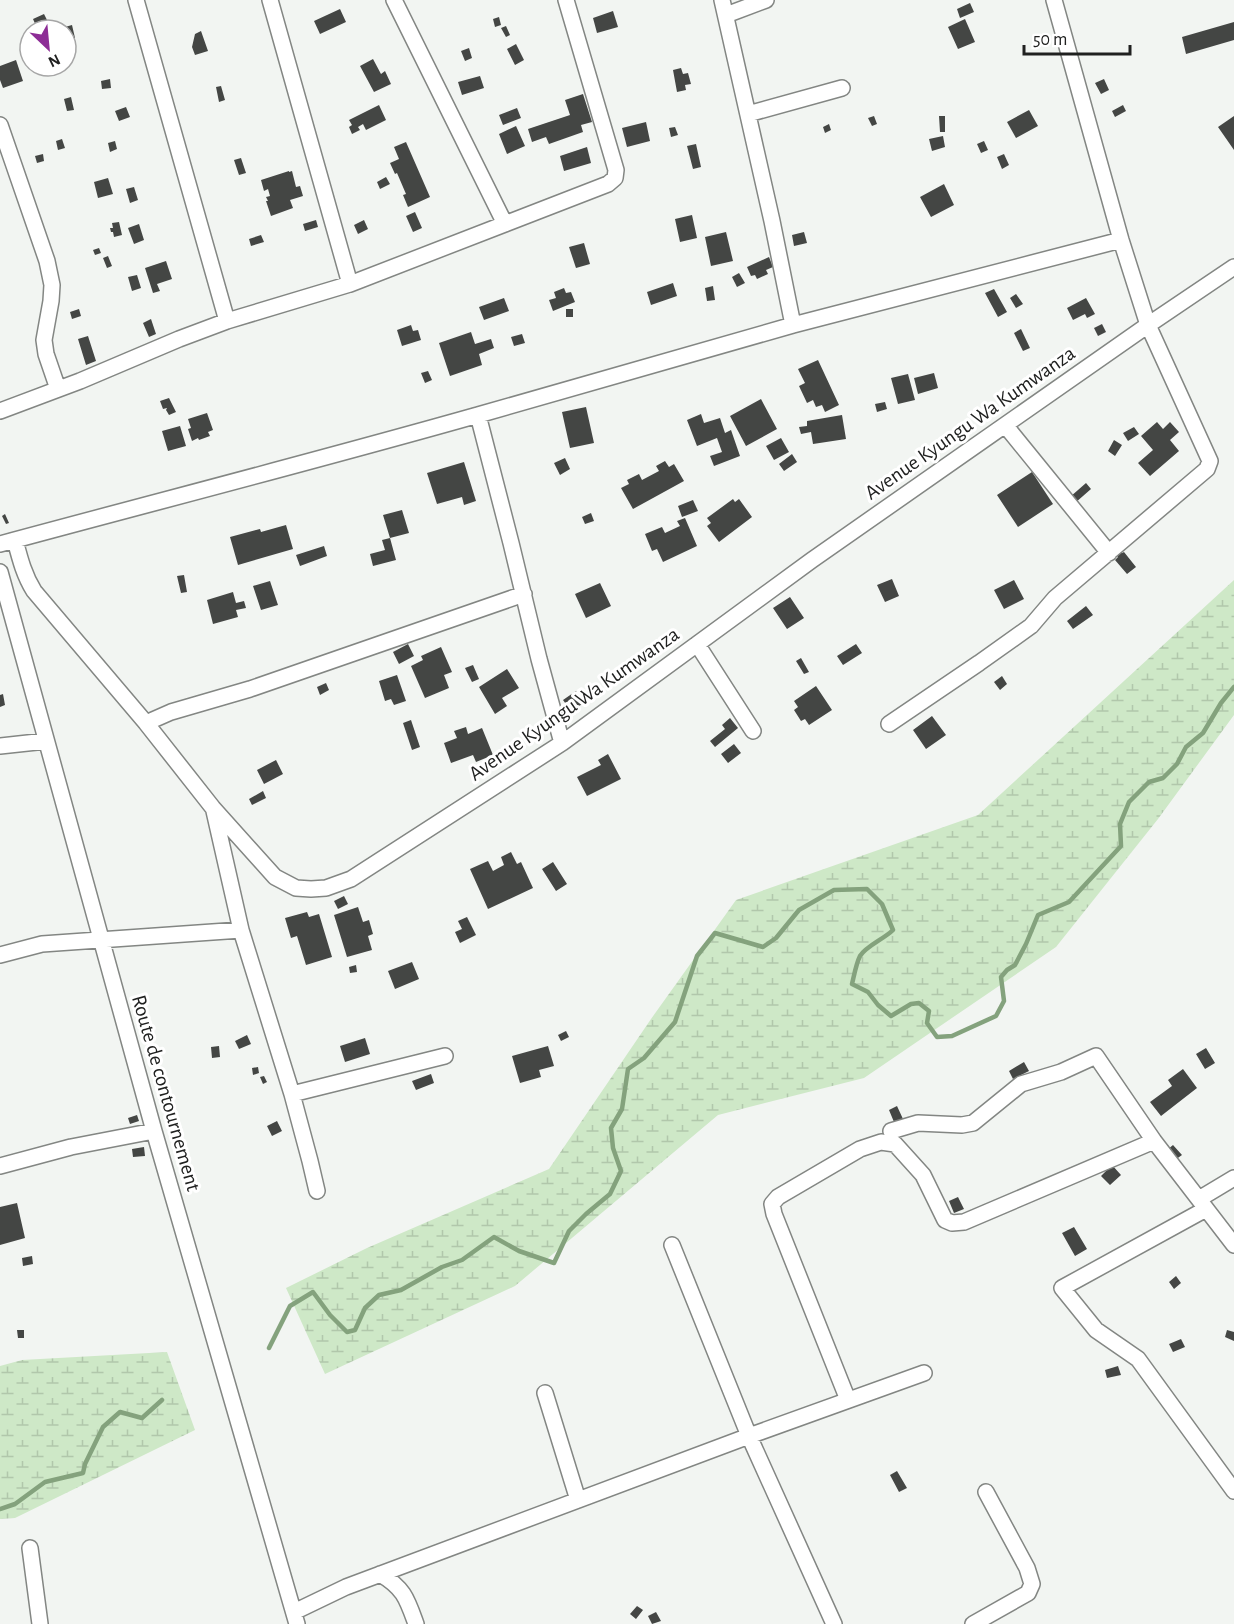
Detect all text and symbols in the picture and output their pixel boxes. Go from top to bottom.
north arrow [18,18,78,78]
scale bar [1024,18,1130,56]
text: 50 m [1033,31,1067,49]
text: N [46,51,63,70]
street label: Avenue Kyungu Wa Kumwanza [861,342,1079,504]
street label: Avenue Kyungu Wa Kumwanza [465,623,683,785]
street label: Route de contournement [128,993,204,1194]

